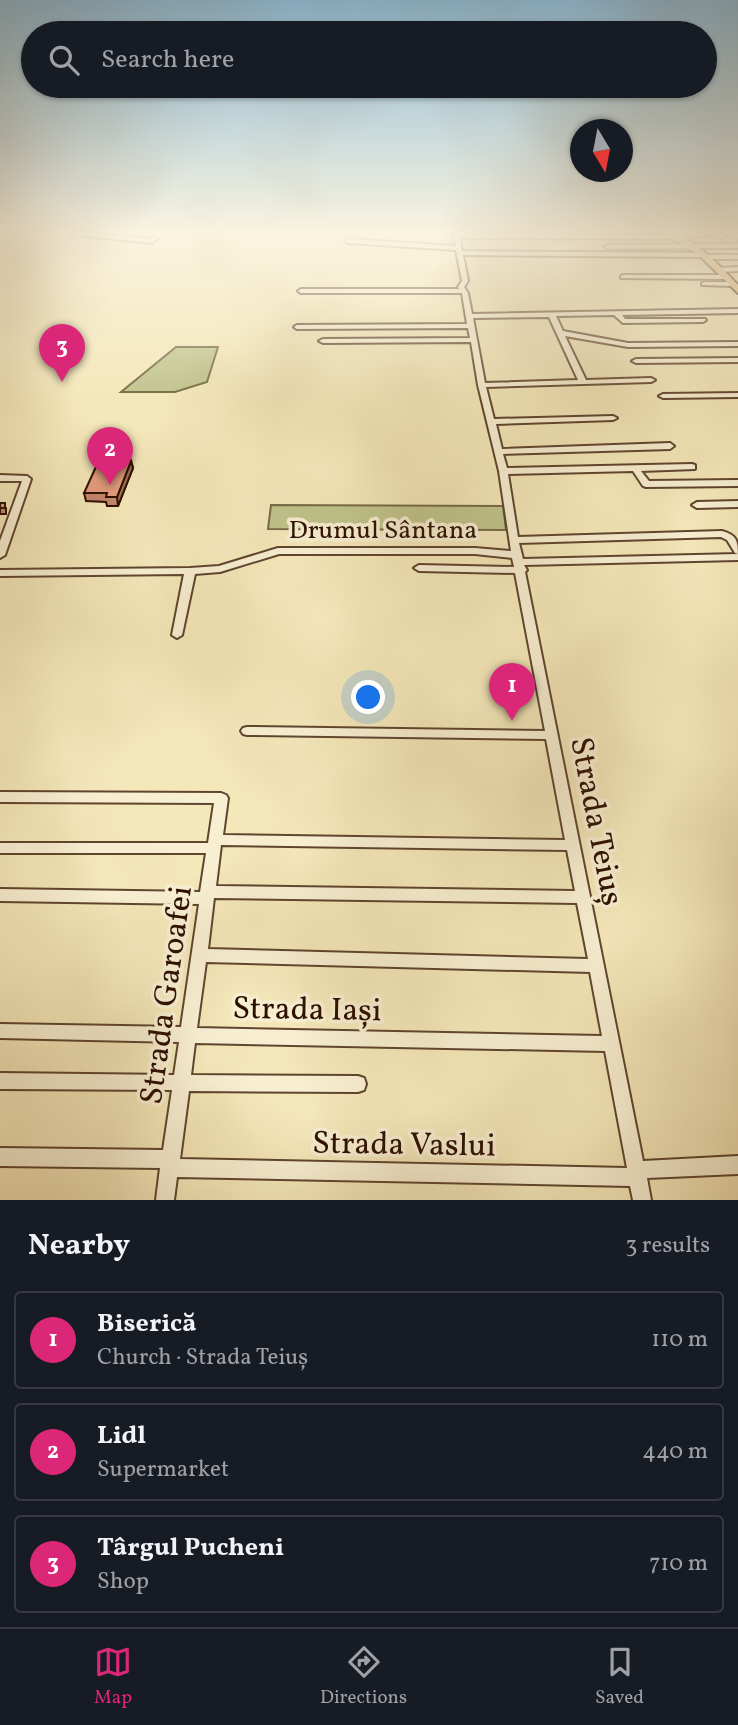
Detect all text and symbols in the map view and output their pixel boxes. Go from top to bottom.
search box [21,21,717,98]
icon: search [45,41,83,79]
text: Search here [101,42,234,78]
north arrow [570,119,633,182]
pin: 3 [39,324,85,382]
pin: 2 [87,427,133,485]
street label: Drumul Sântana [289,513,477,549]
pin: 1 [489,663,535,721]
your location [351,680,385,714]
street label: Strada Teiuș [557,734,633,910]
street label: Strada Garoafei [131,883,205,1107]
street label: Strada Iași [232,988,382,1034]
street label: Strada Vaslui [312,1122,496,1170]
text: Nearby [28,1225,130,1267]
text: 3 results [625,1230,710,1262]
text: Biserică [97,1306,196,1342]
text: 1 [48,1324,58,1356]
text: 110 m [651,1324,708,1356]
text: Church · Strada Teiuș [97,1342,308,1374]
text: Lidl [97,1418,146,1454]
text: 2 [47,1436,59,1468]
text: 440 m [642,1436,708,1468]
text: Supermarket [97,1454,229,1486]
text: Târgul Pucheni [97,1530,284,1566]
text: 3 [47,1548,59,1580]
text: 710 m [649,1548,708,1580]
text: Shop [97,1566,149,1598]
tab: Map [94,1643,132,1711]
tab: Directions [320,1643,407,1711]
tab: Saved [595,1643,644,1711]

